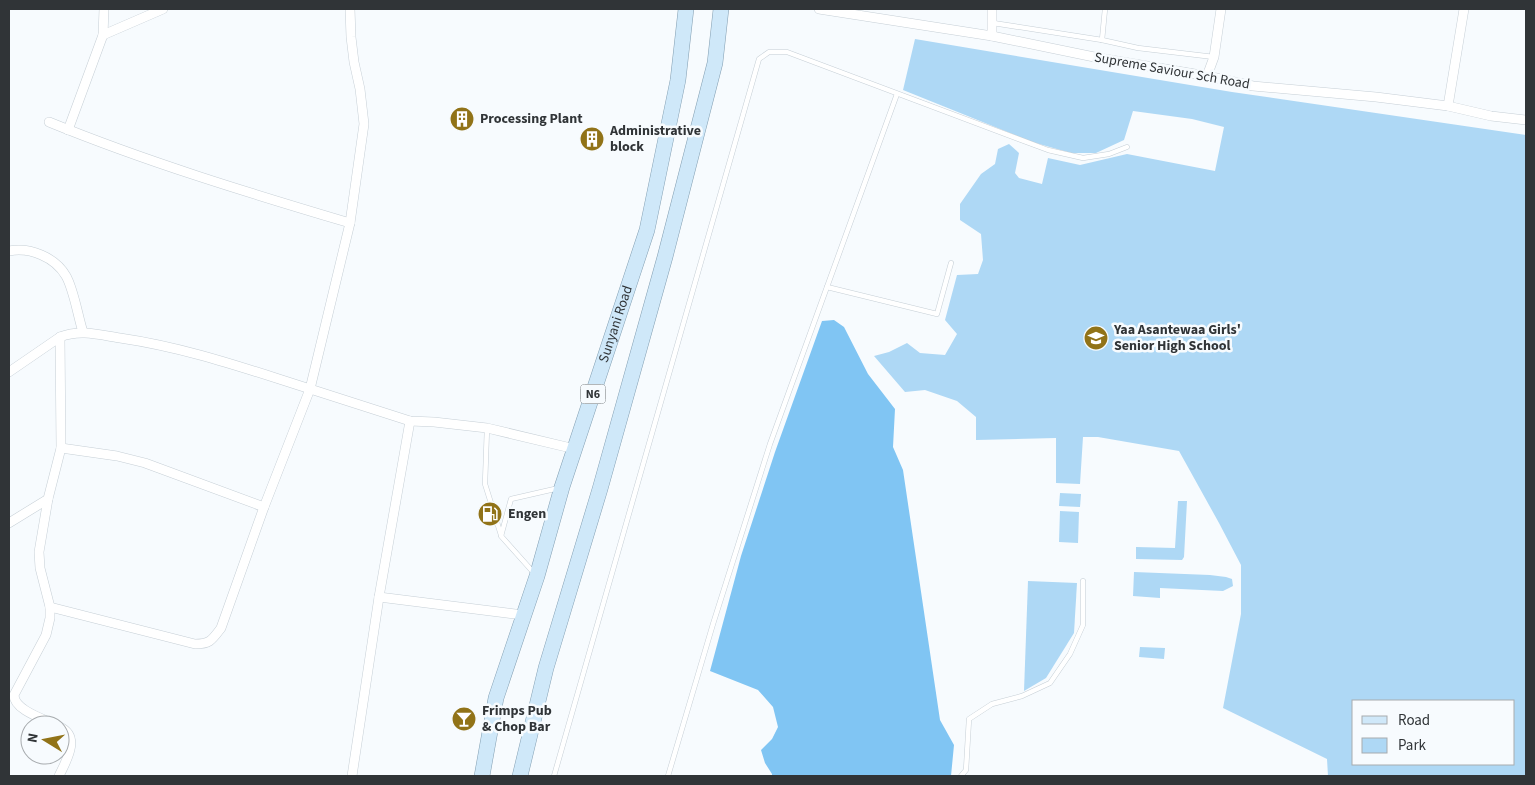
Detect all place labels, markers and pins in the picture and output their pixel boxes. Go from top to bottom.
building icon: Processing Plant [449,106,475,132]
place label: Processing Plant [480,109,583,129]
place label: Administrative block [609,121,701,157]
building icon: Administrative block [579,126,605,152]
place label: Yaa Asantewaa Girls' Senior High School [1113,320,1241,356]
school or university icon: Yaa Asantewaa Girls' Senior High School [1083,325,1109,351]
fuel station icon: Engen [477,501,503,527]
place label: Engen [508,504,546,524]
place label: Frimps Pub & Chop Bar [482,701,552,737]
bar icon: Frimps Pub & Chop Bar [451,706,477,732]

